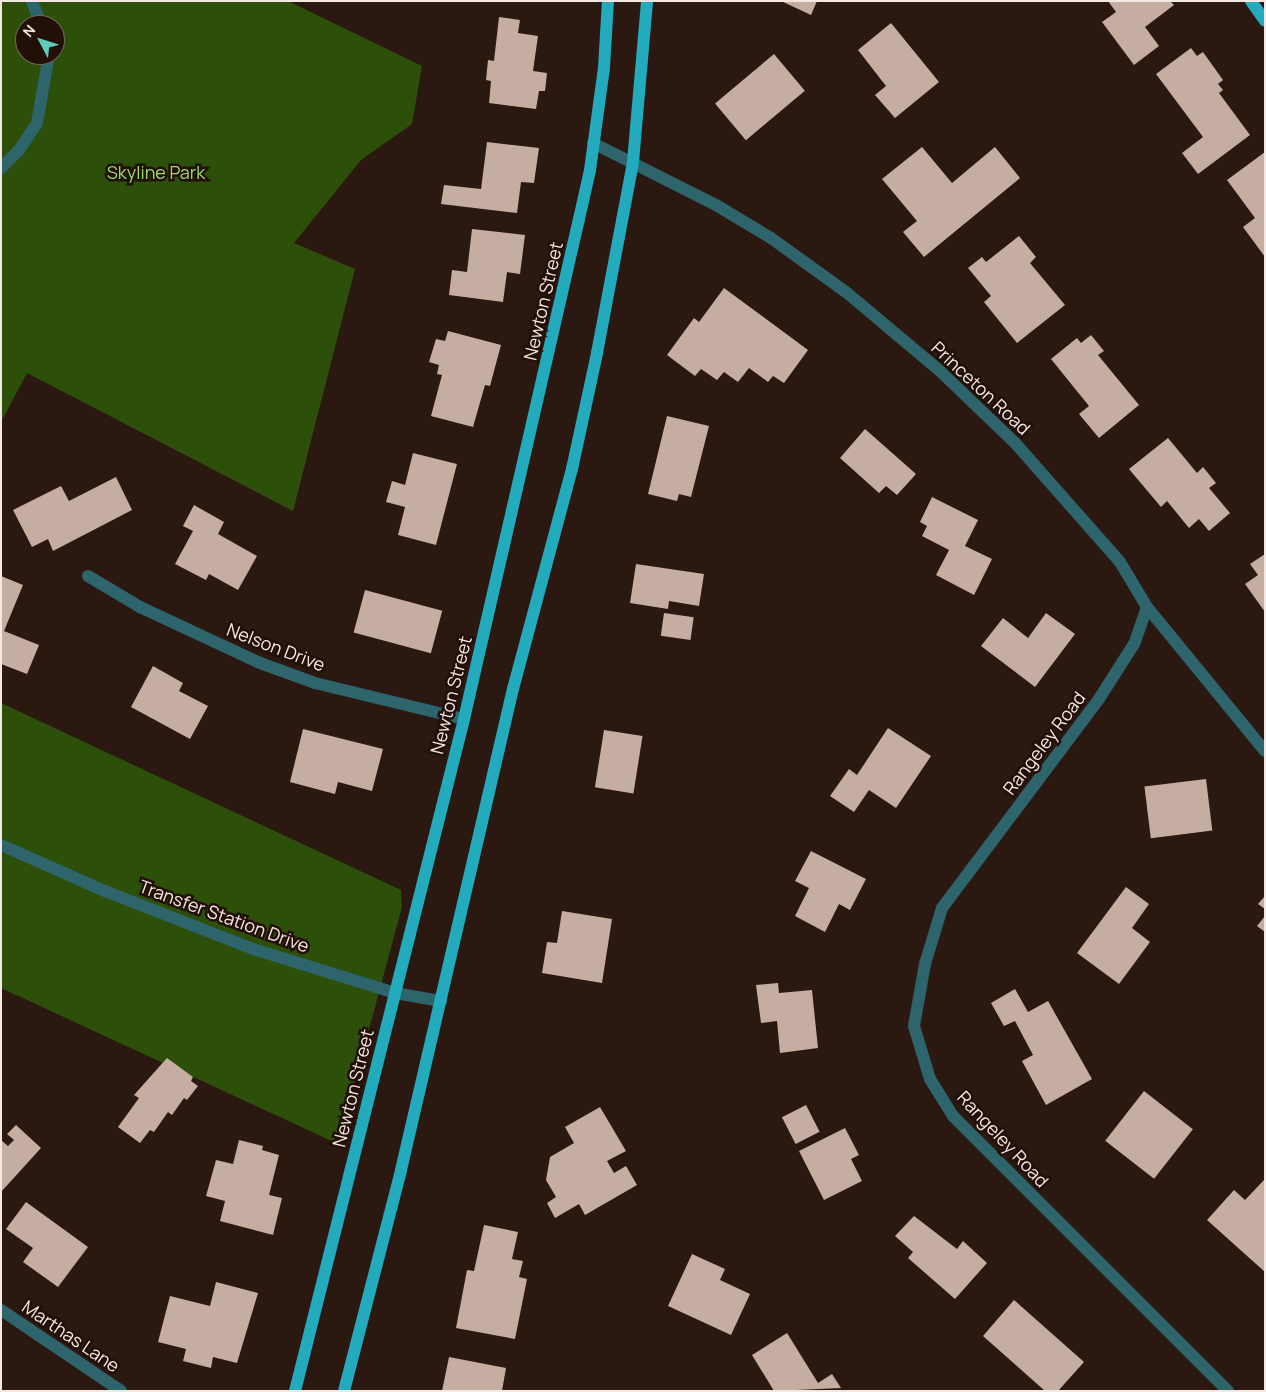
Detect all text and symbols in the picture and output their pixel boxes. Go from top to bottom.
north arrow [15,15,65,65]
text: N [18,21,39,41]
park label: Skyline Park [107,161,205,183]
street label: Newton Street [519,240,567,362]
street label: Princeton Road [927,337,1035,439]
street label: Nelson Drive [224,618,328,676]
street label: Newton Street [426,634,476,756]
street label: Rangeley Road [998,687,1090,799]
street label: Transfer Station Drive [136,875,312,957]
street label: Newton Street [328,1027,378,1149]
street label: Rangeley Road [953,1086,1053,1192]
street label: Marthas Lane [18,1295,124,1377]

